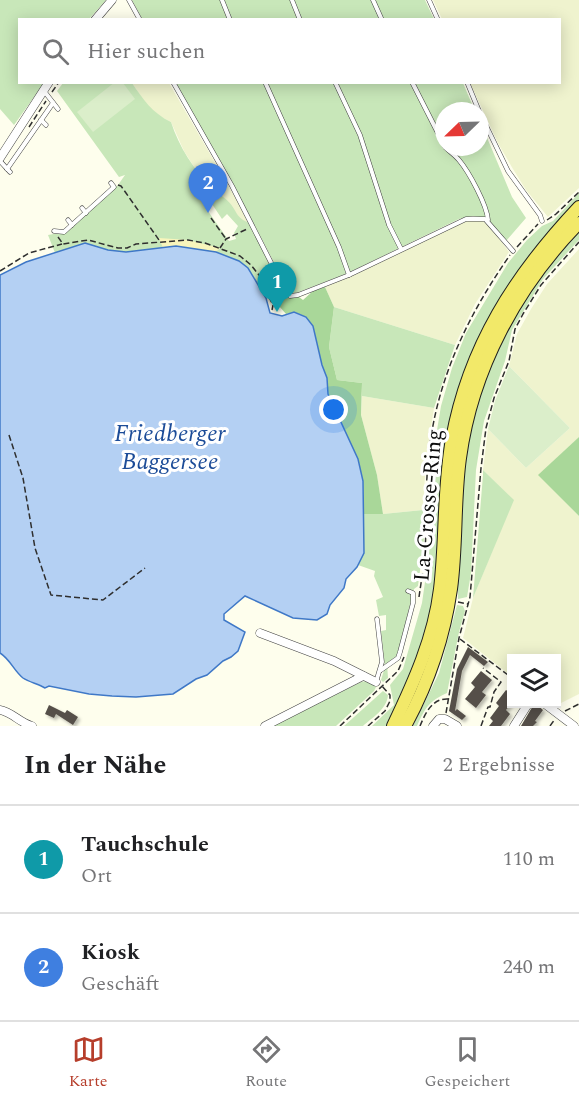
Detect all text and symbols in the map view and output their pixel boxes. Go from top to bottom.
search box [18,18,561,84]
icon: search [39,35,72,68]
text: Hier suchen [87,35,205,68]
north arrow [435,102,489,156]
pin: 2 [188,164,228,213]
pin: 1 [258,262,296,312]
your location [319,395,348,424]
water label: Friedberger Baggersee [114,416,227,480]
street label: La-Crosse-Ring [405,427,452,583]
map controls [507,654,561,708]
button: layers [507,654,561,708]
text: In der Nähe [24,745,166,785]
text: 2 Ergebnisse [443,750,555,780]
text: Tauchschule [81,828,209,861]
text: 1 [38,844,49,874]
text: 110 m [503,844,555,874]
text: Ort [81,861,112,891]
text: Kiosk [81,936,140,969]
text: 2 [38,952,49,982]
text: 240 m [503,952,555,982]
text: Geschäft [81,969,159,999]
tab: Karte [69,1033,108,1093]
tab: Route [245,1033,287,1093]
tab: Gespeichert [425,1033,510,1093]

